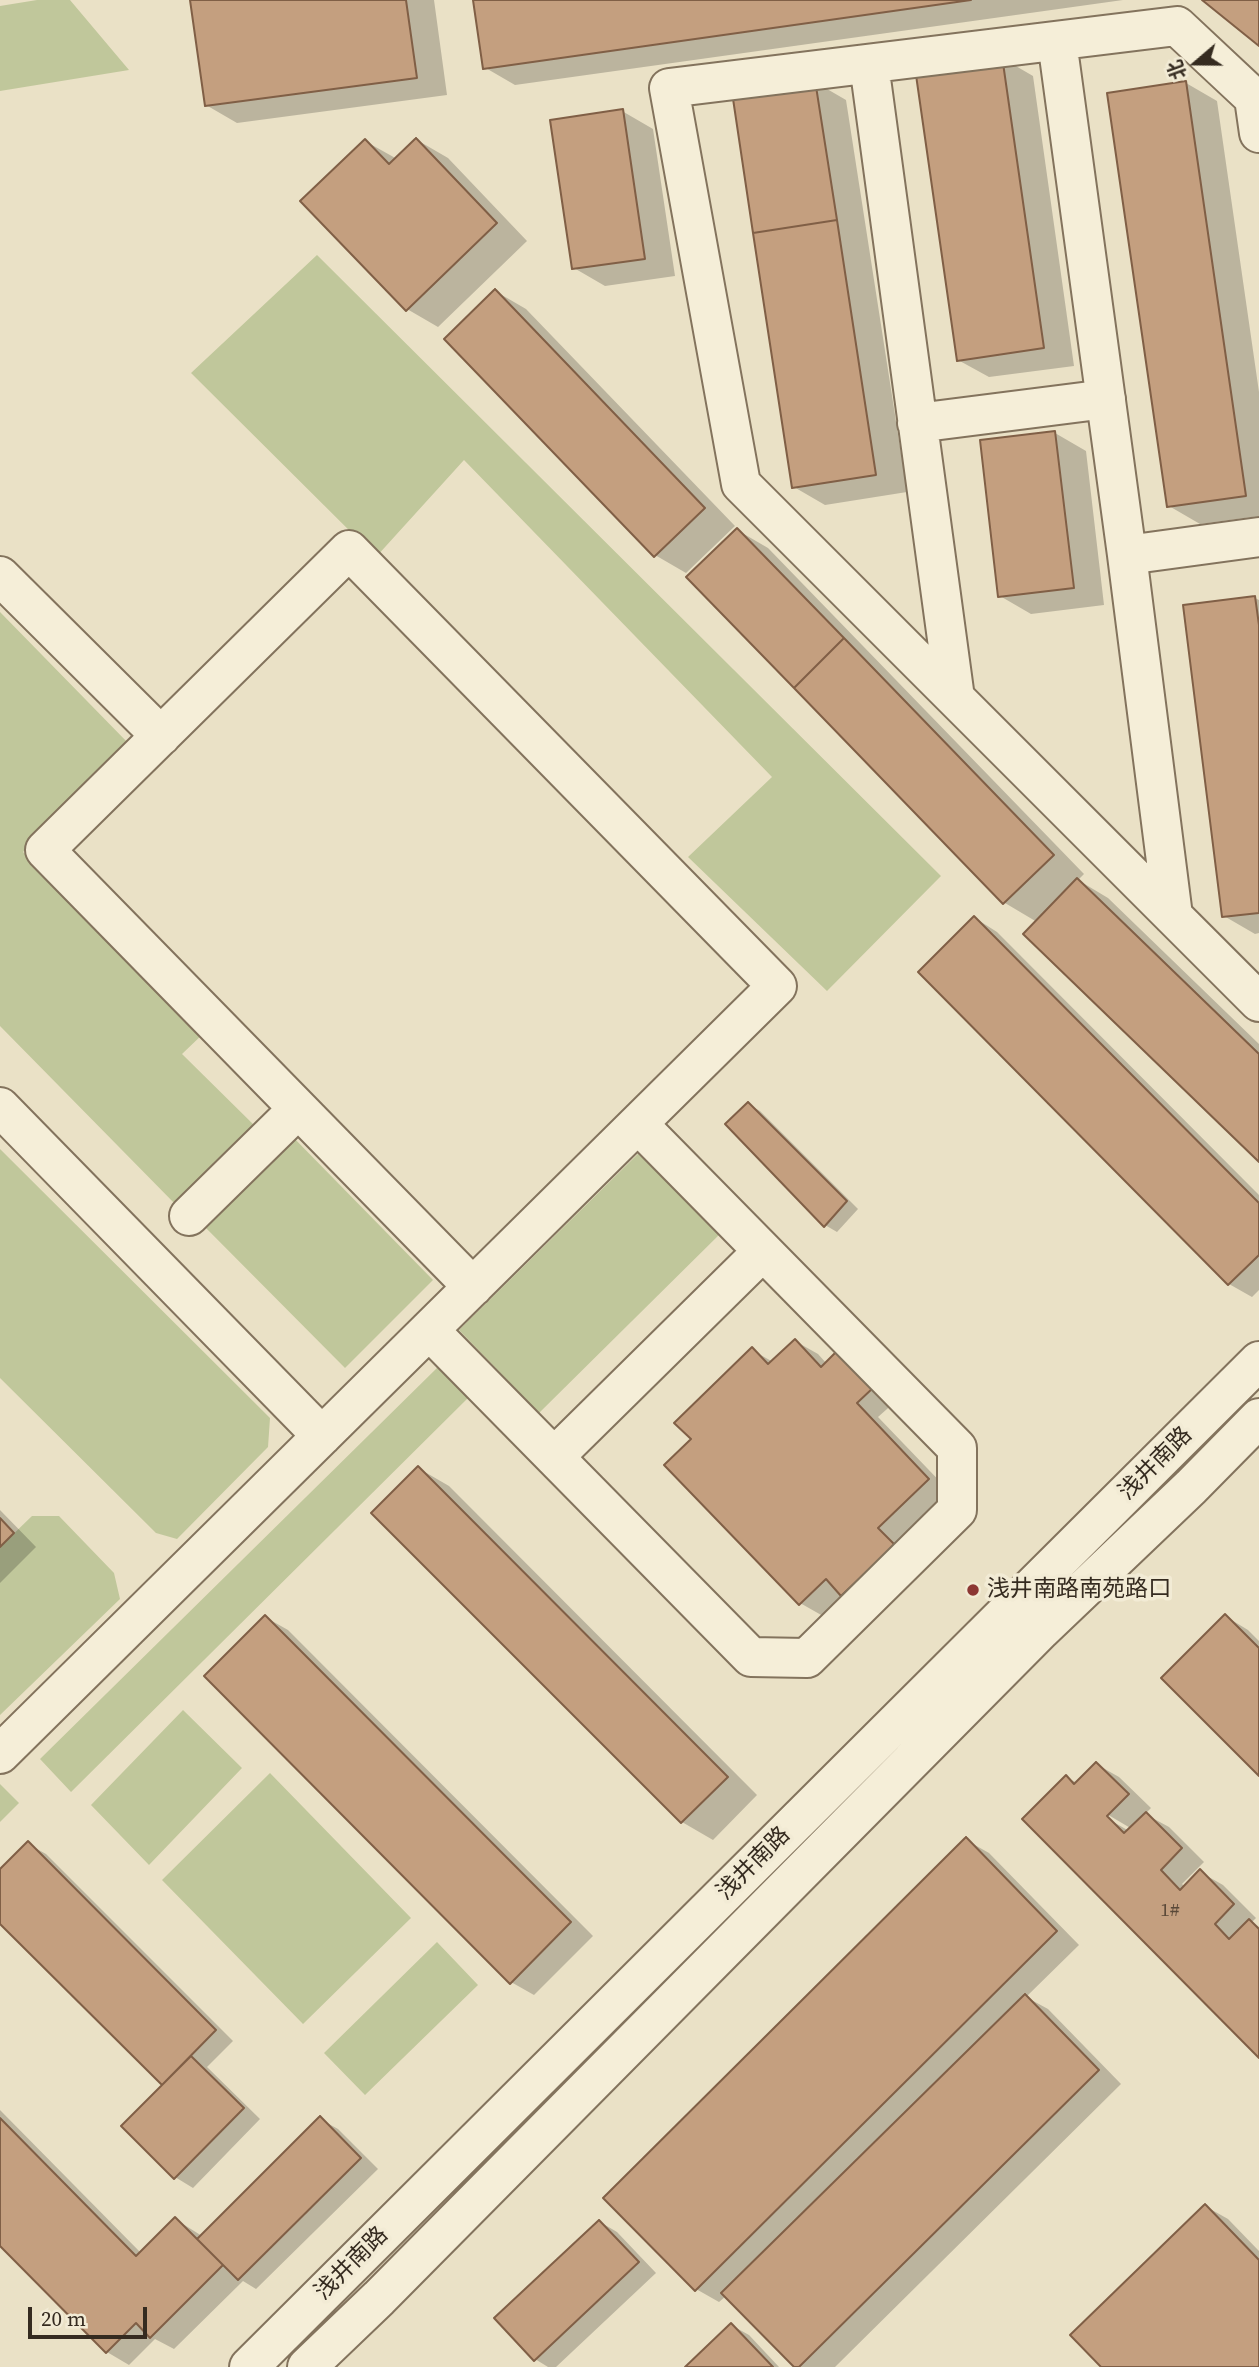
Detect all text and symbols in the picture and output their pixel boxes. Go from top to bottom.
north arrow [1161,28,1231,98]
text: 北 [1161,57,1192,84]
street label: 浅井南路 [1114,1422,1198,1506]
place label: 浅井南路南苑路口 [987,1576,1171,1604]
marker: 浅井南路南苑路口 [965,1582,981,1598]
street label: 浅井南路 [712,1822,796,1906]
house number: 1# [1160,1900,1180,1922]
street label: 浅井南路 [310,2222,394,2306]
scale bar [32,2294,150,2338]
text: 20 m [41,2304,86,2333]

